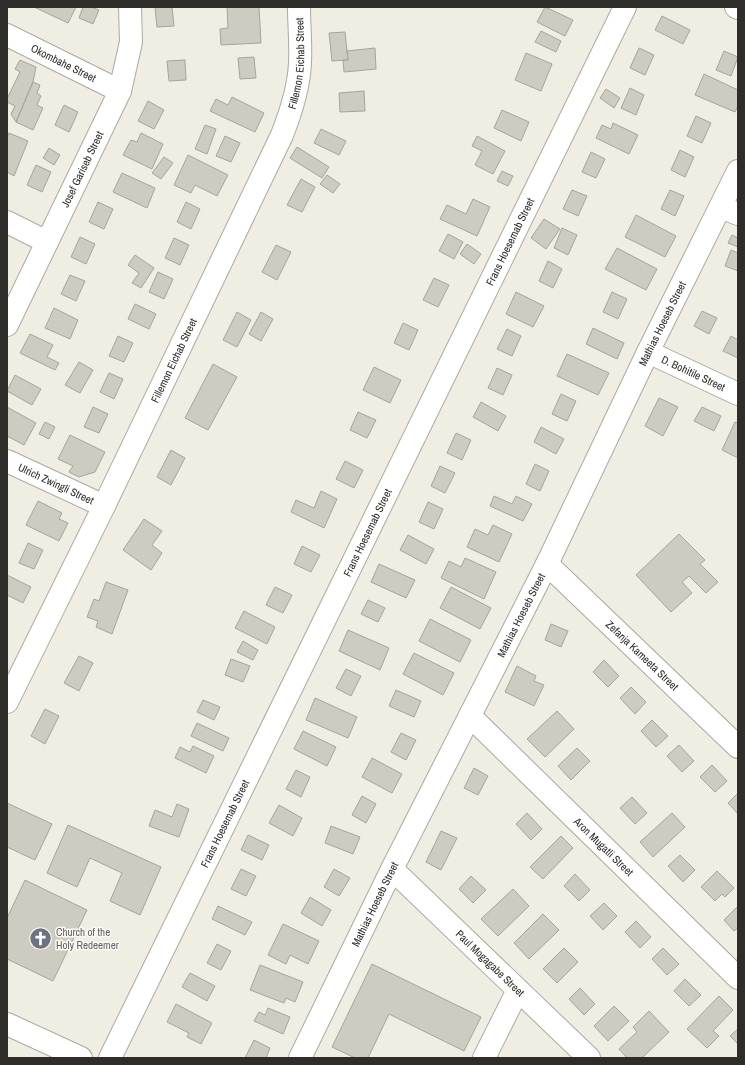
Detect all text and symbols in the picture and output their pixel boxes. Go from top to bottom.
street label: Fillemon Eichab Street [285,17,307,111]
street label: Okombahe Street [29,41,99,85]
street label: Josef Gariseb Street [58,128,107,210]
street label: Frans Hoesemab Street [483,195,538,288]
street label: Mathias Hoeseb Street [635,279,689,368]
street label: Fillemon Eichab Street [148,316,200,405]
street label: D. Bohitile Street [659,352,728,394]
street label: Ulrich Zwingli Street [16,460,97,508]
street label: Frans Hoesemab Street [340,486,395,579]
street label: Mathias Hoeseb Street [494,570,548,660]
street label: Zefanja Kameeta Street [603,617,682,694]
street label: Frans Hoesemab Street [197,777,252,870]
street label: Aron Mugatli Street [570,814,637,879]
street label: Mathias Hoeseb Street [348,859,402,949]
church icon: Church of the Holy Redeemer [27,925,53,951]
place label: Church of the Holy Redeemer [56,925,119,952]
street label: Paul Mogagabe Street [453,927,528,1000]

